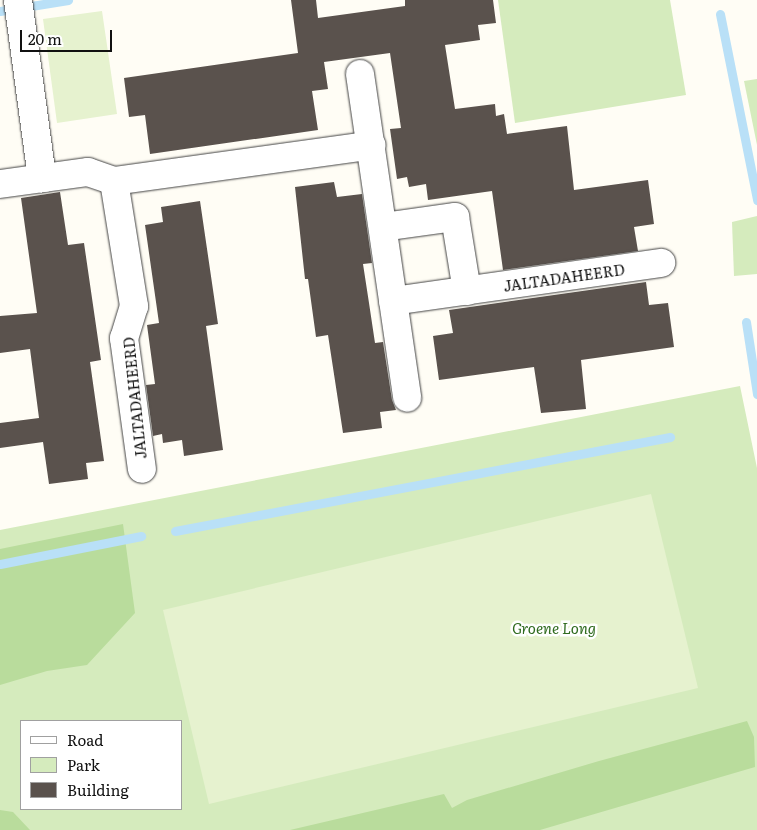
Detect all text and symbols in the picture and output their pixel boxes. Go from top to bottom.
scale bar [22,20,115,52]
text: 20 m [28,27,62,50]
street label: JALTADAHEERD [502,260,626,294]
street label: JALTADAHEERD [119,336,149,460]
park label: Groene Long [512,619,596,637]
legend [20,720,182,810]
text: Road [67,728,103,751]
text: Park [67,753,100,776]
text: Building [67,778,129,801]

